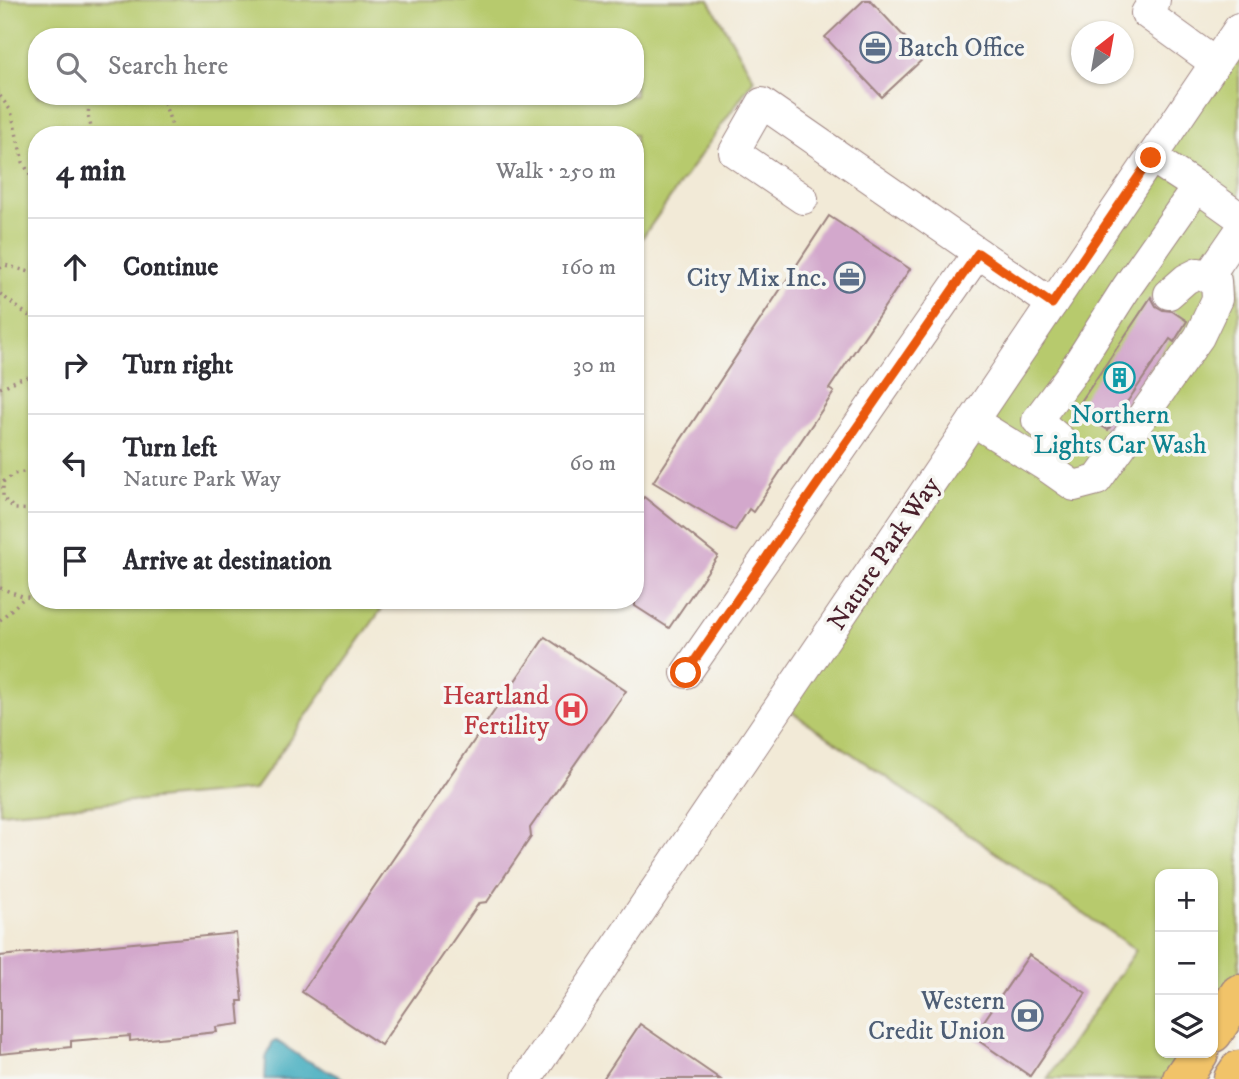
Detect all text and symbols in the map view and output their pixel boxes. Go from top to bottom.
north arrow [1071,21,1134,84]
search box [28,28,644,105]
office icon: Batch Office [858,30,892,64]
place label: Batch Office [898,32,1025,65]
icon: search [52,48,90,86]
text: Search here [108,50,228,83]
route end [1135,142,1166,173]
text: 4 min [56,153,126,190]
text: Walk · 250 m [496,157,616,186]
icon: ahead [56,248,94,286]
text: Continue [123,251,218,284]
text: 160 m [561,253,616,282]
office icon: City Mix Inc. [833,260,867,294]
place label: City Mix Inc. [687,262,827,295]
icon: right [56,346,94,384]
text: Turn right [123,349,233,382]
text: 30 m [573,351,616,380]
building icon: Northern Lights Car Wash [1103,361,1137,395]
place label: Northern Lights Car Wash [1033,399,1207,462]
text: Turn left [123,432,217,465]
icon: left [56,444,94,482]
text: 60 m [569,449,616,478]
text: Nature Park Way [123,465,281,494]
street label: Nature Park Way [821,470,948,637]
icon: arrive [56,542,94,580]
text: Arrive at destination [123,545,332,578]
route start [670,657,701,688]
place label: Heartland Fertility [442,680,550,743]
hospital icon: Heartland Fertility [555,693,589,727]
map controls [1155,869,1218,1058]
button: + [1155,869,1218,932]
button: − [1155,932,1218,995]
place label: Western Credit Union [868,985,1005,1048]
button: layers [1155,995,1218,1058]
bank icon: Western Credit Union [1011,998,1045,1032]

